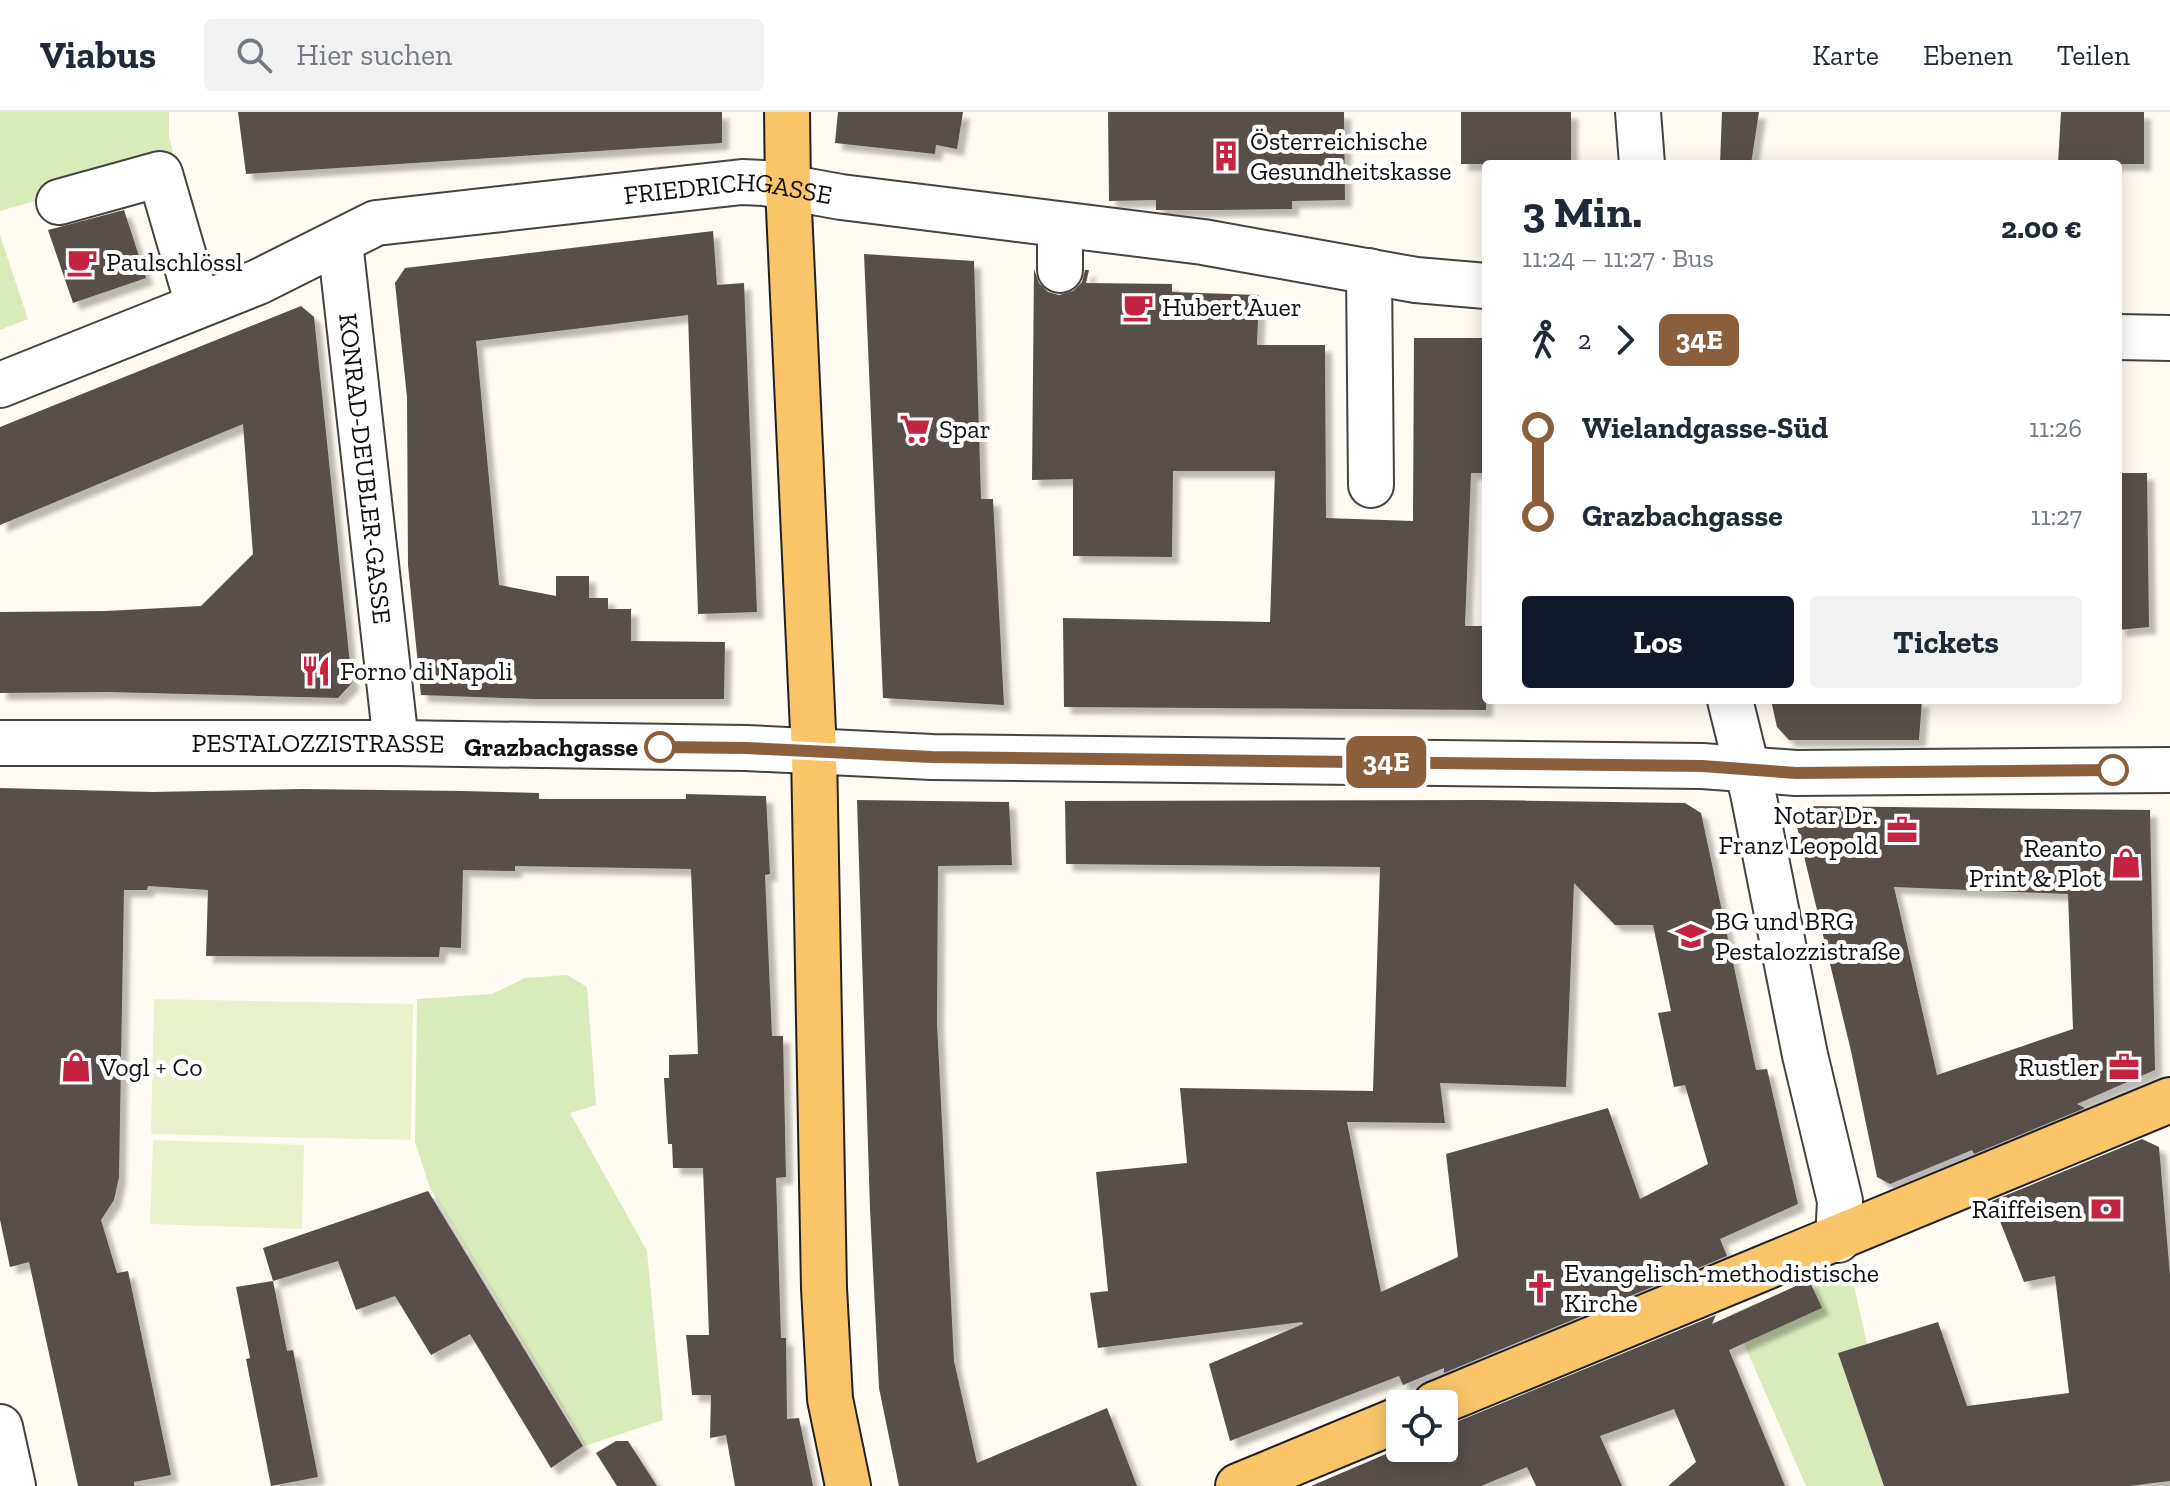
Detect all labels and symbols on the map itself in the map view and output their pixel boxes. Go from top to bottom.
place label: Österreichische Gesundheitskasse [1250,125,1452,187]
building icon: Österreichische Gesundheitskasse [1209,139,1243,173]
street label: FRIEDRICHGASSE [622,166,835,211]
cafe icon: Paulschlössl [65,245,99,279]
place label: Paulschlössl [106,246,243,278]
cafe icon: Hubert Auer [1121,290,1155,324]
place label: Hubert Auer [1162,291,1302,323]
street label: KONRAD-DEUBLER-GASSE [332,311,399,626]
supermarket icon: Spar [898,412,932,446]
place label: Spar [939,413,991,445]
restaurant icon: Forno di Napoli [299,654,333,688]
place label: Forno di Napoli [340,655,513,687]
street label: PESTALOZZISTRASSE [192,727,445,760]
place label: Grazbachgasse [464,731,638,763]
marker: Grazbachgasse [645,732,675,762]
line badge: 34E [1340,736,1432,788]
unlabelled marker [2098,755,2128,785]
place label: Notar Dr. Franz Leopold [1719,799,1878,861]
office icon: Notar Dr. Franz Leopold [1885,813,1919,847]
place label: Reanto Print & Plot [1969,832,2102,894]
shop icon: Reanto Print & Plot [2109,846,2143,880]
place label: BG und BRG Pestalozzistraße [1715,905,1901,967]
school or university icon: BG und BRG Pestalozzistraße [1674,919,1708,953]
shop icon: Vogl + Co [59,1050,93,1084]
office icon: Rustler [2107,1050,2141,1084]
place label: Vogl + Co [99,1051,203,1083]
place label: Rustler [2018,1051,2100,1083]
bank icon: Raiffeisen [2089,1192,2123,1226]
place label: Raiffeisen [1972,1193,2082,1225]
place label: Evangelisch-methodistische Kirche [1564,1257,1879,1319]
church icon: Evangelisch-methodistische Kirche [1523,1271,1557,1305]

